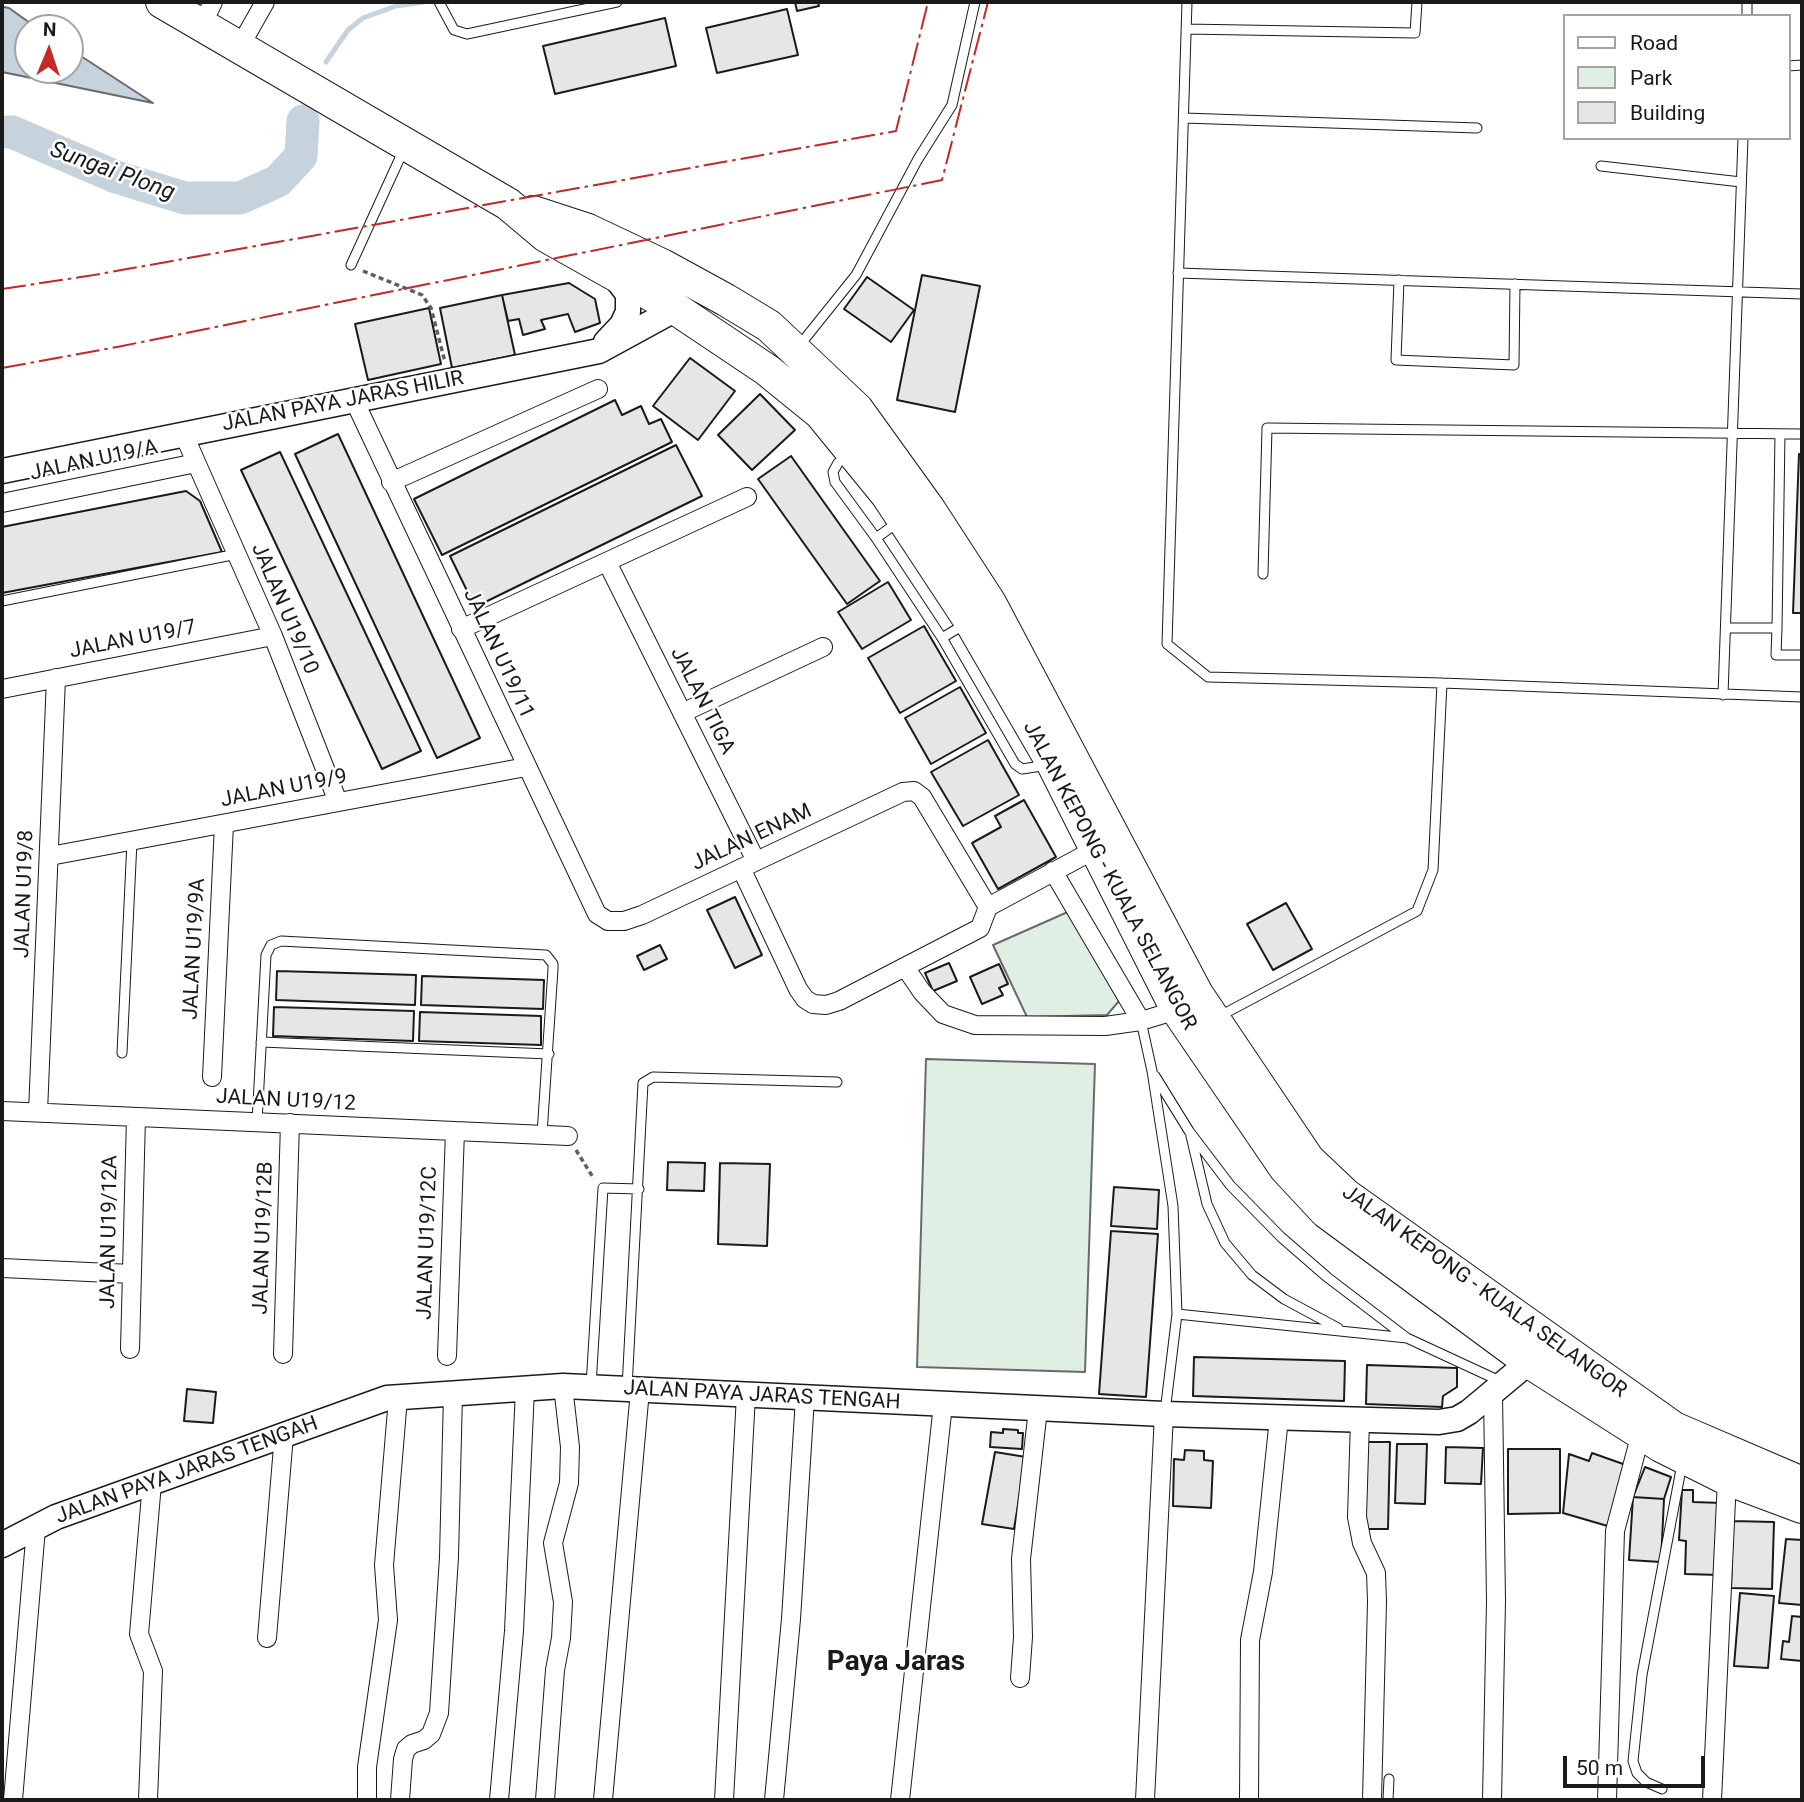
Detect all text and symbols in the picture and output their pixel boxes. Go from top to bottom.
north arrow [14,14,84,84]
legend [1562,14,1790,140]
text: N [43,18,57,41]
text: Road [1630,31,1678,55]
text: Park [1630,66,1672,90]
text: Building [1630,101,1705,125]
water label: Sungai Plong [46,137,178,207]
street label: JALAN PAYA JARAS HILIR [220,366,466,438]
street label: JALAN U19/A [28,435,160,487]
street label: JALAN U19/10 [245,540,323,678]
street label: JALAN U19/11 [457,585,539,723]
street label: JALAN U19/7 [68,615,198,665]
street label: JALAN TIGA [664,643,740,759]
street label: JALAN KEPONG - KUALA SELANGOR [1017,717,1201,1035]
street label: JALAN U19/9 [219,764,349,814]
street label: JALAN ENAM [688,799,816,877]
street label: JALAN U19/8 [10,830,40,958]
street label: JALAN U19/9A [179,878,211,1020]
street label: JALAN U19/12 [215,1085,357,1117]
street label: JALAN U19/12A [96,1155,124,1309]
street label: JALAN U19/12B [249,1161,279,1315]
street label: JALAN U19/12C [413,1166,443,1320]
street label: JALAN KEPONG - KUALA SELANGOR [1337,1180,1631,1404]
street label: JALAN PAYA JARAS TENGAH [623,1376,901,1416]
street label: JALAN PAYA JARAS TENGAH [52,1412,322,1530]
district label: Paya Jaras [827,1646,965,1680]
scale bar [1566,1742,1708,1786]
text: 50 m [1576,1756,1623,1780]

